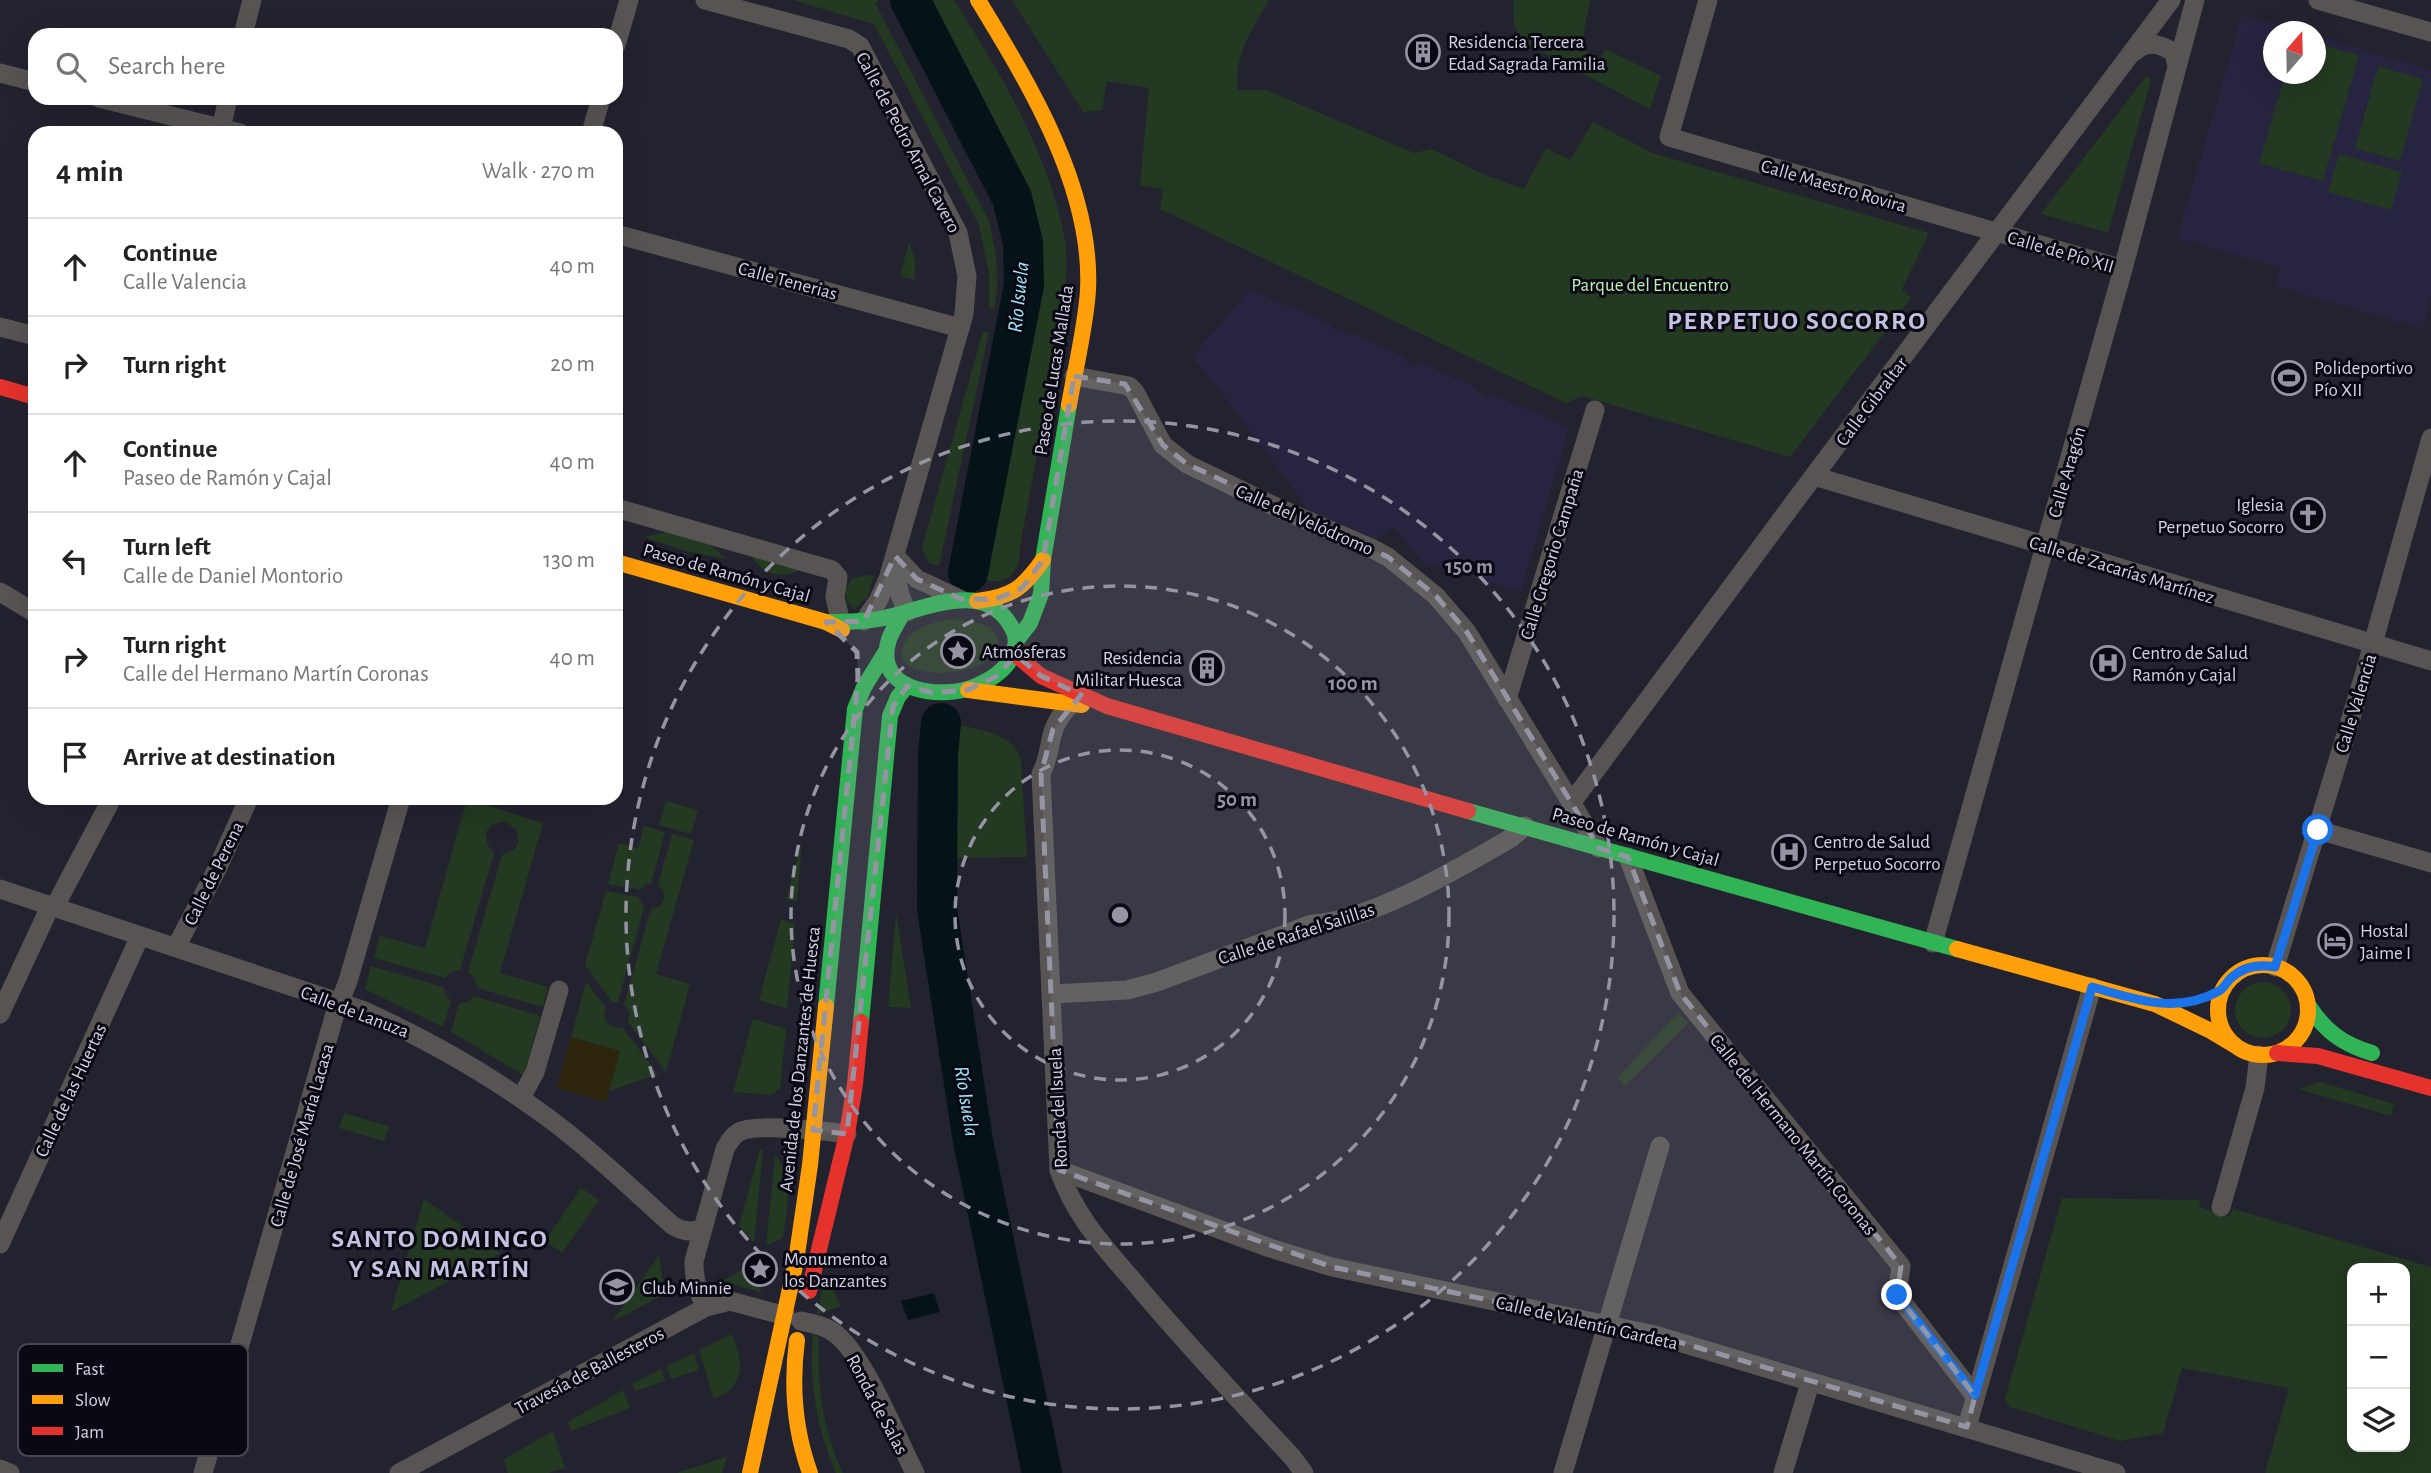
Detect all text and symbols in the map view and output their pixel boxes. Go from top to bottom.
north arrow [2263,21,2326,84]
search box [28,28,623,105]
building icon: Residencia Tercera Edad Sagrada Familia [1404,33,1442,71]
place label: Residencia Tercera Edad Sagrada Familia [1448,33,1606,74]
icon: search [52,48,90,86]
street label: Calle de Pedro Arnal Cavero [852,49,963,236]
text: Search here [108,53,226,79]
text: 4 min [56,157,124,187]
street label: Calle Maestro Rovira [1759,157,1909,216]
text: Walk · 270 m [482,160,595,183]
street label: Calle de Pío XII [2005,228,2116,277]
text: Continue [123,240,218,266]
icon: ahead [56,248,94,286]
text: 40 m [550,255,595,278]
street label: Calle Tenerias [736,259,839,304]
water label: Río Isuela [1004,261,1033,334]
text: Calle Valencia [123,271,247,294]
park label: Parque del Encuentro [1571,276,1729,295]
street label: Paseo de Lucas Mallada [1032,284,1077,457]
district label: PERPETUO SOCORRO [1667,308,1927,334]
icon: right [56,346,94,384]
text: Turn right [123,352,226,378]
text: 20 m [550,353,595,376]
street label: Calle Gibraltar [1833,354,1912,450]
sports icon: Polideportivo Pío XII [2270,359,2308,397]
place label: Polideportivo Pío XII [2314,359,2413,400]
street label: Calle Aragón [2045,425,2089,520]
text: Continue [123,436,218,462]
icon: ahead [56,444,94,482]
text: 40 m [550,451,595,474]
street label: Calle Gregorio Campaña [1517,466,1588,642]
text: Paseo de Ramón y Cajal [123,467,332,490]
street label: Calle del Velódromo [1233,481,1376,559]
place label: Iglesia Perpetuo Socorro [2157,496,2284,537]
church icon: Iglesia Perpetuo Socorro [2289,496,2327,534]
street label: Calle de Zacarías Martínez [2027,533,2217,608]
text: Turn left [123,534,211,560]
street label: Paseo de Ramón y Cajal [641,541,812,606]
icon: left [56,542,94,580]
text: 130 m [543,549,595,572]
text: 150 m [1445,556,1493,577]
text: Calle de Daniel Montorio [123,565,343,588]
text: Turn right [123,632,226,658]
place icon: Atmósferas [939,632,977,670]
icon: right [56,640,94,678]
place label: Atmósferas [982,643,1066,662]
hospital icon: Centro de Salud Ramón y Cajal [2089,644,2127,682]
place label: Centro de Salud Ramón y Cajal [2132,644,2248,685]
text: 40 m [550,647,595,670]
place label: Residencia Militar Huesca [1075,649,1182,690]
building icon: Residencia Militar Huesca [1188,649,1226,687]
street label: Calle Valencia [2332,652,2381,755]
text: Calle del Hermano Martín Coronas [123,663,429,686]
text: 100 m [1328,673,1378,694]
icon: arrive [56,738,94,776]
text: Arrive at destination [123,744,336,770]
text: 50 m [1217,789,1257,810]
street label: Paseo de Ramón y Cajal [1550,805,1721,870]
route start [2302,814,2333,845]
street label: Calle de Perena [181,819,248,929]
hospital icon: Centro de Salud Perpetuo Socorro [1770,833,1808,871]
place label: Centro de Salud Perpetuo Socorro [1814,833,1941,874]
street label: Calle de Rafael Salillas [1216,900,1377,969]
centre of rings [1108,903,1132,927]
hotel icon: Hostal Jaime I [2316,922,2354,960]
place label: Hostal Jaime I [2360,922,2411,963]
street label: Avenida de los Danzantes de Huesca [777,925,824,1193]
street label: Calle de Lanuza [298,983,411,1042]
street label: Calle de las Huertas [32,1021,111,1160]
street label: Calle del Hermano Martín Coronas [1706,1031,1880,1239]
street label: Calle de José María Lacasa [267,1041,338,1229]
street label: Ronda del Isuela [1046,1047,1071,1169]
water label: Río Isuela [951,1064,982,1138]
district label: SANTO DOMINGO Y SAN MARTÍN [331,1226,549,1282]
place icon: Monumento a los Danzantes [741,1250,779,1288]
place label: Monumento a los Danzantes [784,1250,888,1291]
map controls [2347,1263,2410,1452]
button: + [2347,1263,2410,1326]
school or university icon: Club Minnie [598,1268,636,1306]
place label: Club Minnie [642,1279,732,1298]
route end [1881,1279,1912,1310]
street label: Calle de Valentín Gardeta [1494,1293,1680,1354]
street label: Travesía de Ballesteros [512,1324,667,1419]
button: − [2347,1326,2410,1389]
legend [18,1344,248,1456]
street label: Ronda de Salas [842,1352,911,1458]
text: Fast [75,1360,105,1379]
button: layers [2347,1389,2410,1452]
text: Slow [75,1391,111,1410]
text: Jam [75,1423,104,1442]

